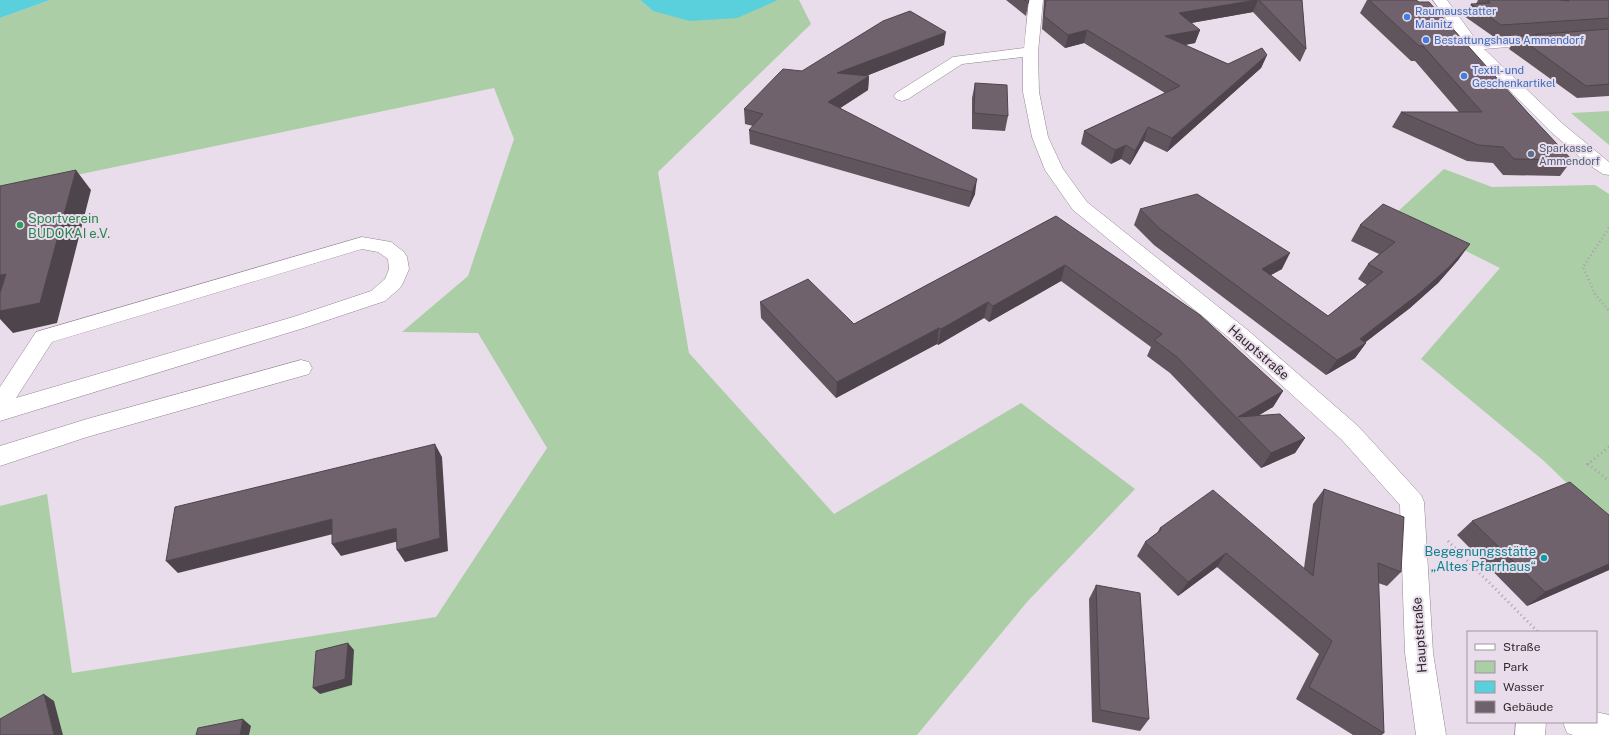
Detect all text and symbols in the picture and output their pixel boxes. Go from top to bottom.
place label: Raumausstatter Mainitz [1415,5,1496,30]
marker: Raumausstatter Mainitz [1402,12,1412,22]
place label: Bestattungshaus Ammendorf [1434,34,1585,46]
marker: Bestattungshaus Ammendorf [1421,35,1431,45]
place label: Textil- und Geschenkartikel [1472,64,1555,89]
marker: Textil- und Geschenkartikel [1459,71,1469,81]
place label: Sparkasse Ammendorf [1539,142,1601,167]
marker: Sparkasse Ammendorf [1526,149,1536,159]
place label: Sportverein BUDOKAI e.V. [28,211,110,241]
marker: Sportverein BUDOKAI e.V. [15,220,25,230]
street label: Hauptstraße [1225,322,1292,383]
place label: Begegnungsstätte „Altes Pfarrhaus“ [1425,544,1536,574]
marker: Begegnungsstätte „Altes Pfarrhaus“ [1539,553,1549,563]
street label: Hauptstraße [1409,597,1430,673]
legend [1467,631,1597,723]
text: Straße [1503,640,1541,654]
text: Park [1503,660,1529,674]
text: Wasser [1503,680,1544,694]
text: Gebäude [1503,700,1553,714]

